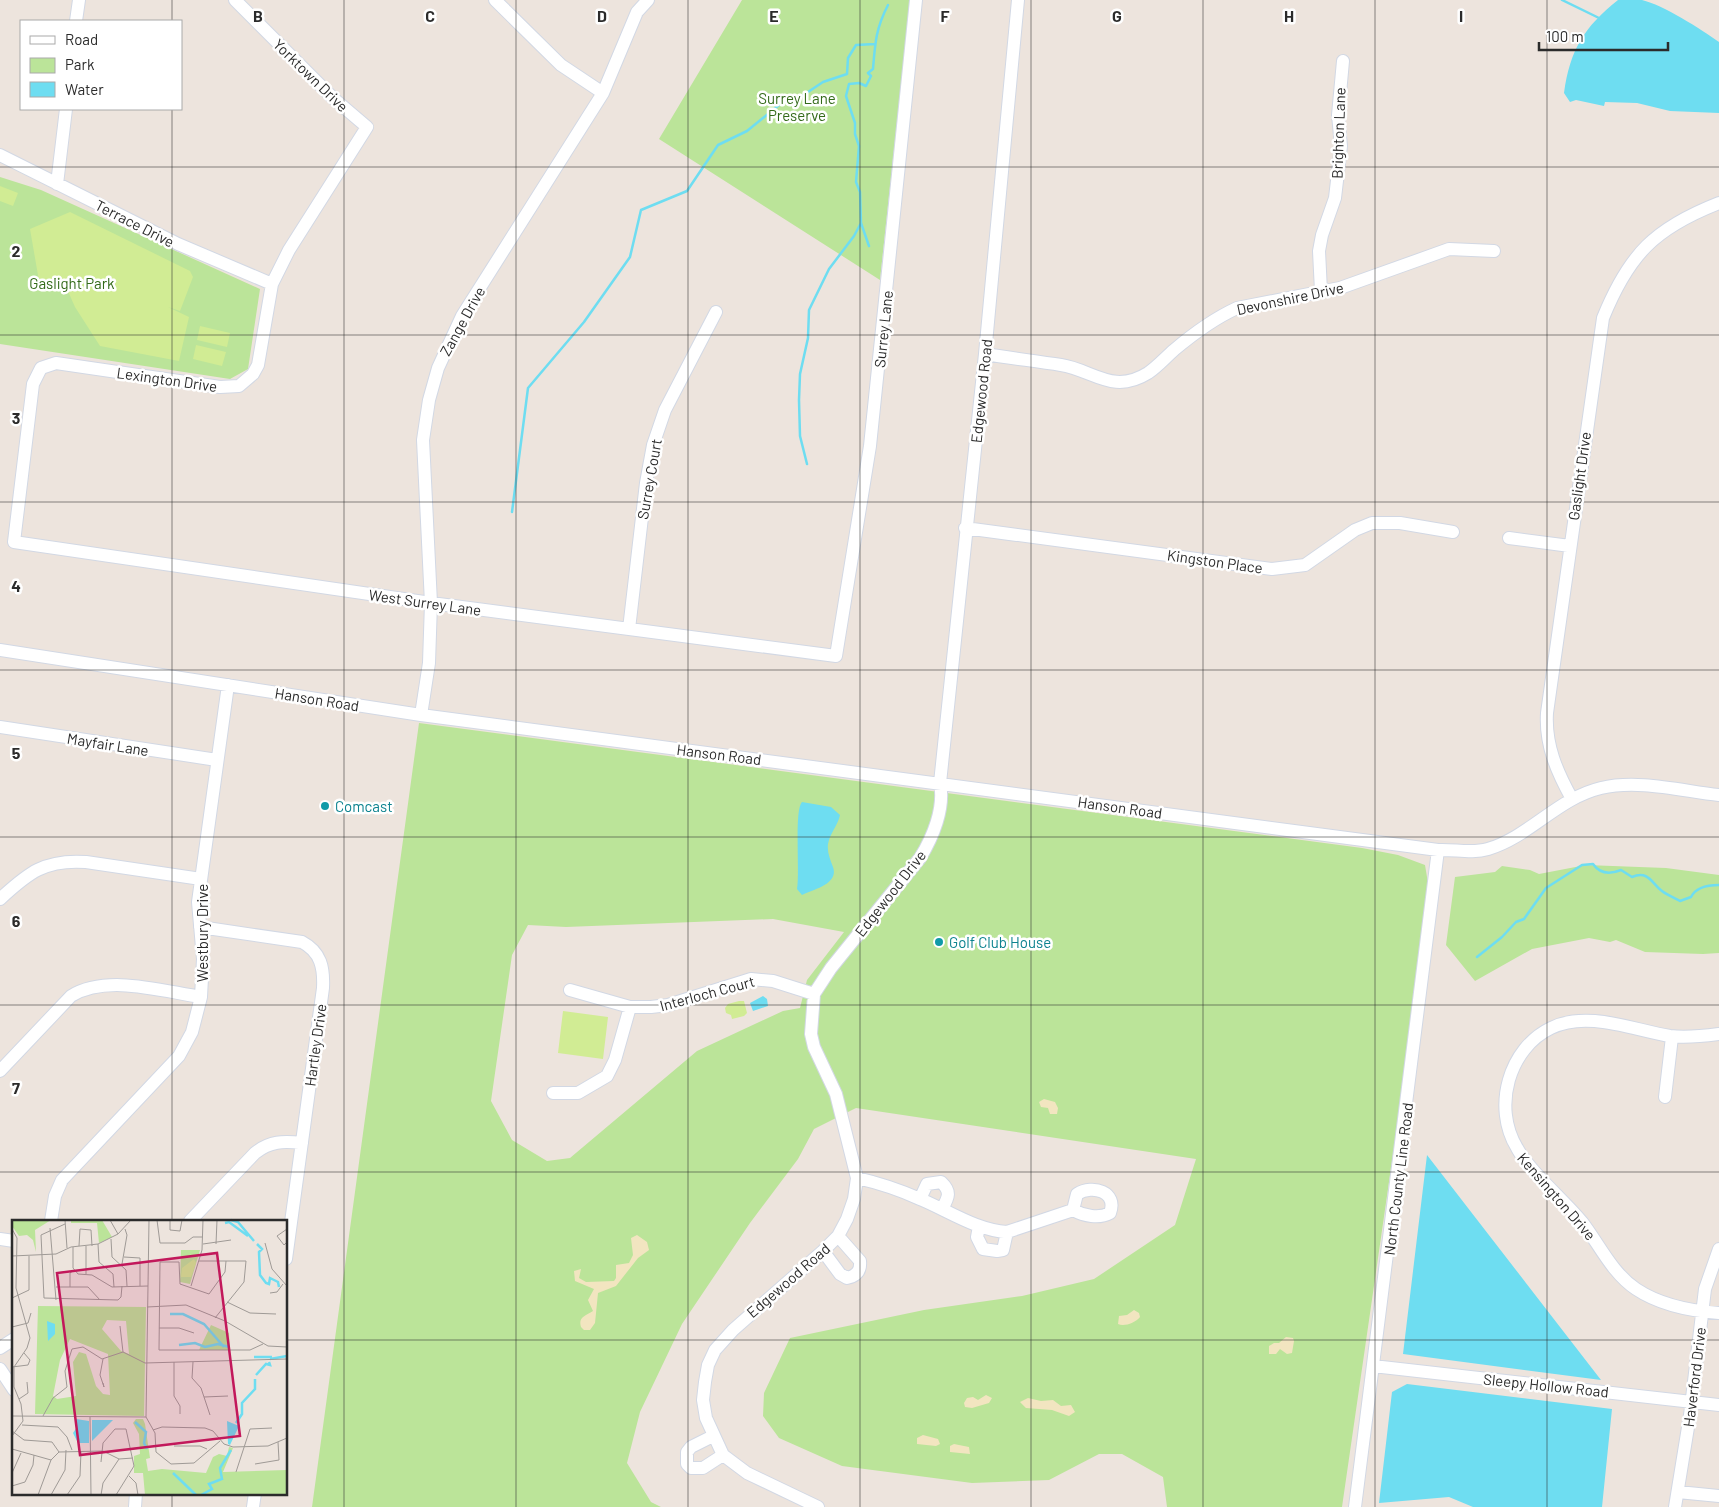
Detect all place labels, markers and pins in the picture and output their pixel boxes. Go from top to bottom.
place label: Comcast [335,797,393,815]
marker: Comcast [319,800,331,812]
place label: Golf Club House [949,933,1051,951]
marker: Golf Club House [933,936,945,948]

